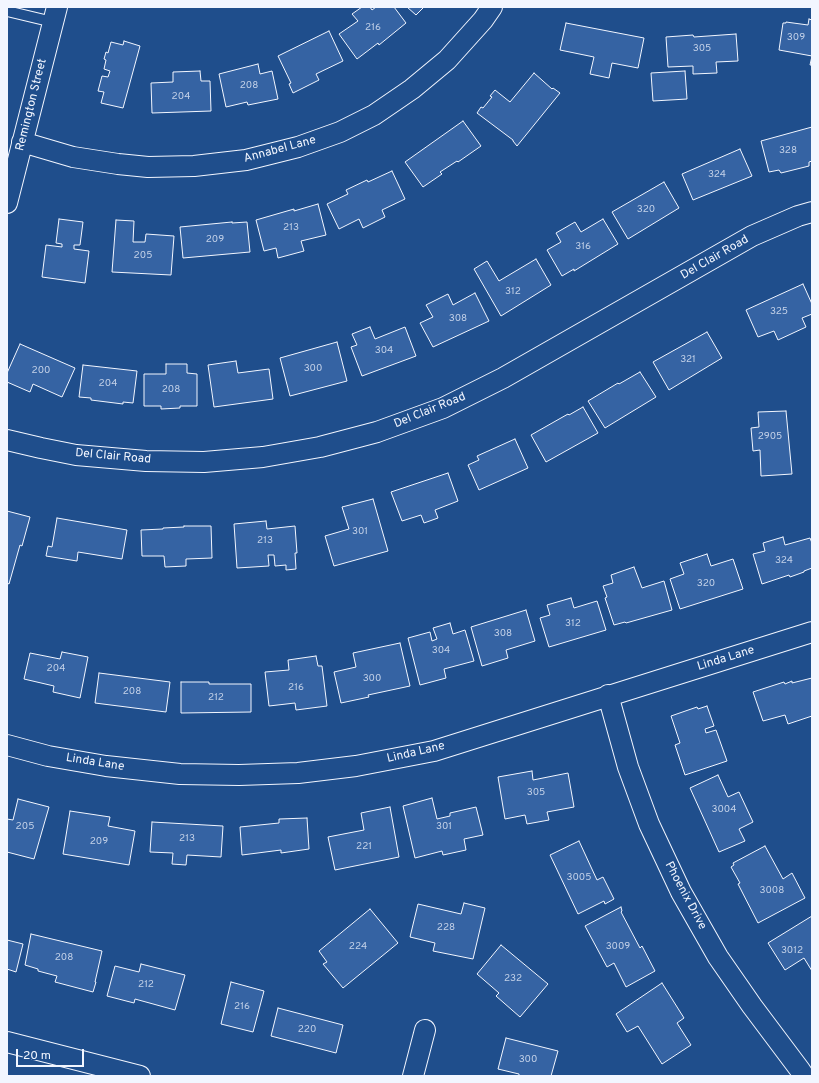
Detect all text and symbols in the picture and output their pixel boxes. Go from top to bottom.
house number: 216 [365,22,381,34]
house number: 309 [787,32,805,44]
house number: 305 [693,43,711,55]
street label: Remington Street [14,57,50,153]
house number: 208 [240,80,258,92]
house number: 204 [172,91,190,103]
street label: Annabel Lane [242,133,318,167]
house number: 328 [779,145,797,157]
house number: 324 [708,169,726,181]
house number: 320 [637,204,655,216]
house number: 213 [283,222,299,234]
street label: Del Clair Road [678,233,752,283]
house number: 209 [206,234,224,246]
house number: 316 [575,241,591,253]
house number: 205 [134,250,152,262]
house number: 312 [505,286,521,298]
house number: 325 [770,306,788,318]
house number: 308 [449,313,467,325]
house number: 304 [375,345,393,357]
house number: 321 [680,354,696,366]
house number: 300 [304,363,322,375]
house number: 200 [32,365,50,377]
house number: 204 [99,378,117,390]
house number: 208 [162,384,180,396]
street label: Del Clair Road [392,390,468,432]
house number: 2905 [758,431,782,443]
street label: Del Clair Road [75,447,151,467]
house number: 301 [352,526,368,538]
house number: 213 [257,535,273,547]
house number: 324 [775,555,793,567]
house number: 320 [697,578,715,590]
house number: 312 [565,618,581,630]
house number: 308 [494,628,512,640]
street label: Linda Lane [696,643,756,675]
house number: 304 [432,645,450,657]
house number: 204 [47,663,65,675]
house number: 300 [363,673,381,685]
house number: 216 [288,682,304,694]
house number: 208 [123,686,141,698]
house number: 212 [208,692,224,704]
street label: Linda Lane [386,739,446,767]
street label: Linda Lane [65,751,125,775]
house number: 305 [527,787,545,799]
house number: 3004 [712,804,736,816]
house number: 205 [16,821,34,833]
house number: 301 [436,821,452,833]
house number: 213 [179,833,195,845]
house number: 209 [90,836,108,848]
house number: 221 [356,841,372,853]
street label: Phoenix Drive [661,859,709,933]
house number: 3005 [567,872,591,884]
house number: 3008 [760,885,784,897]
house number: 228 [437,922,455,934]
house number: 224 [349,941,367,953]
house number: 3009 [606,941,630,953]
house number: 3012 [781,945,803,957]
house number: 208 [55,952,73,964]
house number: 232 [504,973,522,985]
house number: 212 [138,979,154,991]
house number: 216 [234,1001,250,1013]
house number: 220 [298,1024,316,1036]
scale bar [18,1041,86,1067]
text: 20 m [23,1048,51,1064]
house number: 300 [519,1054,537,1066]

